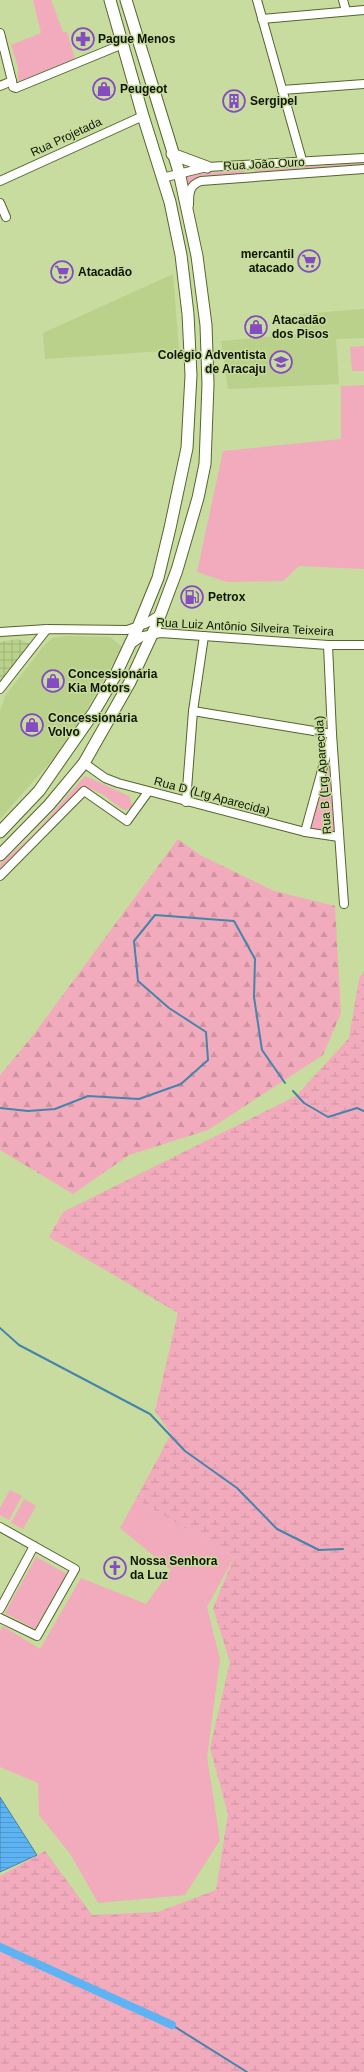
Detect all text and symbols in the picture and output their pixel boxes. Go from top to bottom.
pharmacy icon: Pague Menos [70,26,96,52]
place label: Pague Menos [98,32,176,46]
shop icon: Peugeot [91,76,117,102]
place label: Peugeot [120,82,167,96]
building icon: Sergipel [221,88,247,114]
place label: Sergipel [250,94,297,108]
street label: Rua Projetada [28,114,104,160]
street label: Rua João Ouro [223,155,305,173]
place label: mercantil atacado [241,247,294,275]
supermarket icon: mercantil atacado [296,248,322,274]
supermarket icon: Atacadão [49,259,75,285]
place label: Atacadão [78,265,132,279]
place label: Atacadão dos Pisos [272,313,329,341]
shop icon: Atacadão dos Pisos [243,314,269,340]
place label: Colégio Adventista de Aracaju [158,348,266,376]
school or university icon: Colégio Adventista de Aracaju [268,349,294,375]
fuel station icon: Petrox [179,584,205,610]
place label: Petrox [208,590,246,604]
street label: Rua Luiz Antônio Silveira Teixeira [156,615,335,639]
place label: Concessionária Kia Motors [68,667,158,695]
shop icon: Concessionária Kia Motors [40,668,66,694]
place label: Concessionária Volvo [48,711,138,739]
shop icon: Concessionária Volvo [19,712,45,738]
street label: Rua B (Lrg Aparecida) [312,715,334,835]
street label: Rua D (Lrg Aparecida) [153,774,271,818]
place label: Nossa Senhora da Luz [130,1554,218,1582]
church icon: Nossa Senhora da Luz [102,1555,128,1581]

